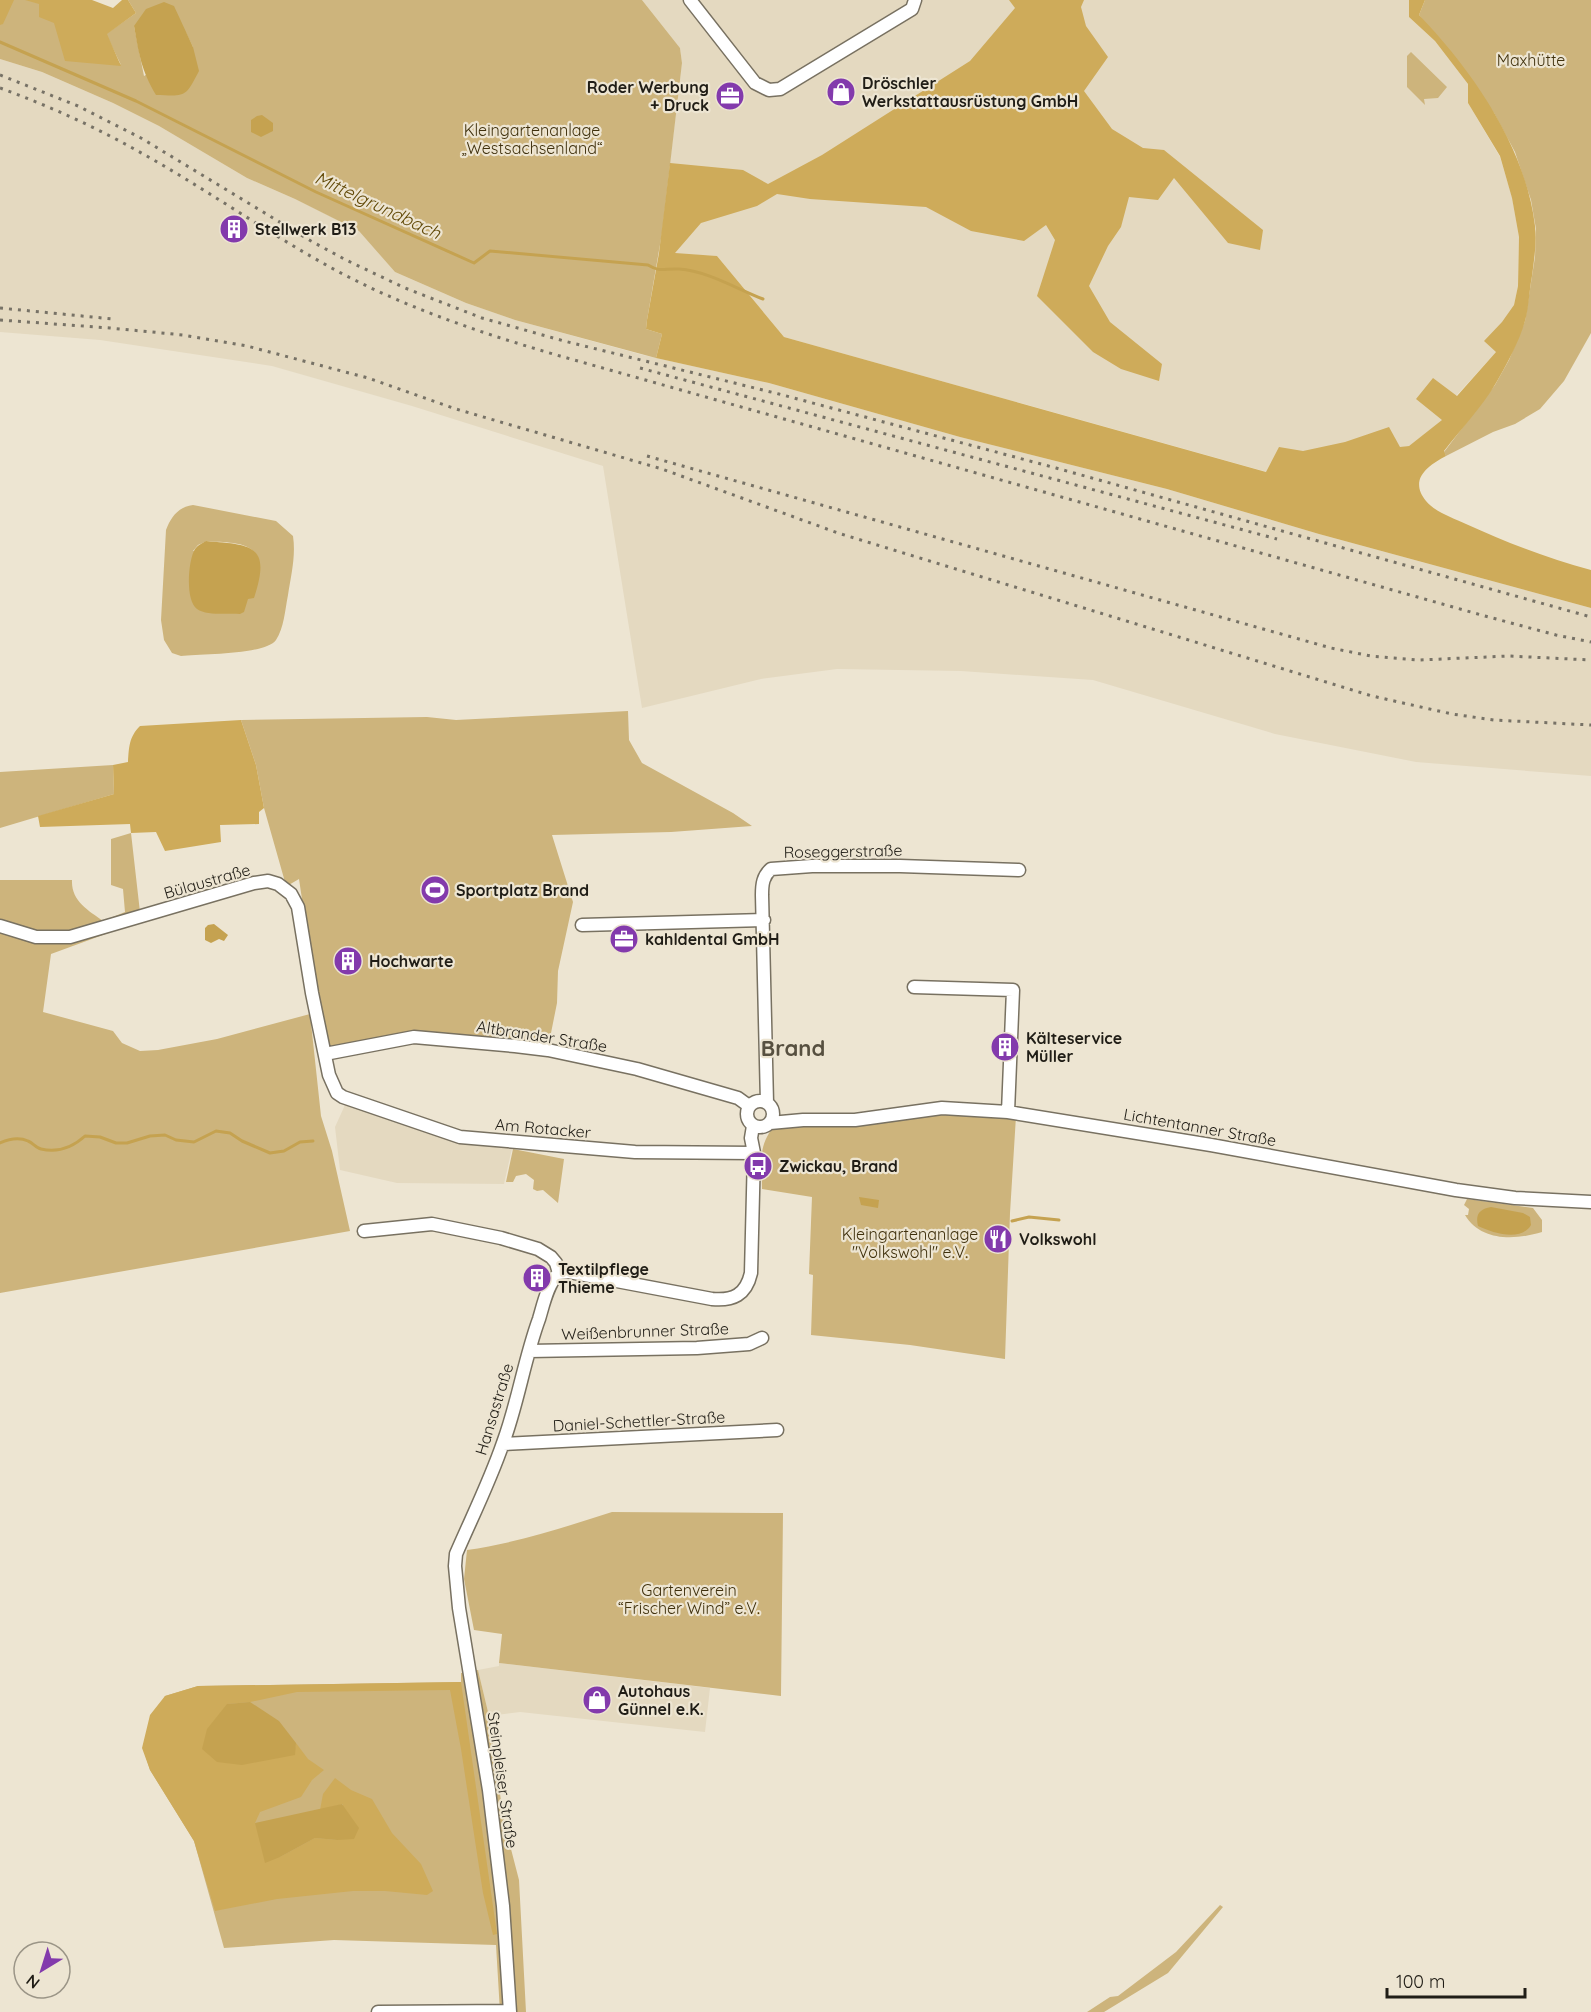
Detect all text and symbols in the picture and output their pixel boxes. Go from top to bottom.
park label: Maxhütte [1497,50,1565,70]
place label: Dröschler Werkstattausrüstung GmbH [862,73,1078,111]
shop icon: Dröschler Werkstattausrüstung GmbH [825,76,857,108]
place label: Roder Werbung + Druck [587,77,709,115]
office icon: Roder Werbung + Druck [714,80,746,112]
park label: Kleingartenanlage „Westsachsenland“ [462,120,603,158]
water label: Mittelgrundbach [311,166,445,245]
building icon: Stellwerk B13 [218,213,250,245]
place label: Stellwerk B13 [255,219,356,239]
street label: Roseggerstraße [783,840,903,862]
street label: Bülaustraße [161,859,253,903]
sports icon: Sportplatz Brand [419,874,451,906]
place label: Sportplatz Brand [456,880,589,900]
office icon: kahldental GmbH [608,923,640,955]
place label: kahldental GmbH [645,929,779,949]
building icon: Hochwarte [332,945,364,977]
place label: Hochwarte [369,951,453,971]
street label: Altbrander Straße [475,1016,609,1056]
place label: Kälteservice Müller [1026,1028,1122,1066]
building icon: Kälteservice Müller [989,1031,1021,1063]
district label: Brand [761,1034,825,1062]
street label: Lichtentanner Straße [1122,1104,1278,1150]
street label: Am Rotacker [494,1114,592,1142]
bus stop icon: Zwickau, Brand [742,1150,774,1182]
place label: Zwickau, Brand [779,1156,898,1176]
restaurant icon: Volkswohl [982,1223,1014,1255]
park label: Kleingartenanlage "Volkswohl" e.V. [842,1224,978,1262]
place label: Volkswohl [1019,1229,1097,1249]
place label: Textilpflege Thieme [558,1259,649,1297]
building icon: Textilpflege Thieme [521,1262,553,1294]
street label: Weißenbrunner Straße [561,1318,729,1344]
street label: Hansastraße [471,1361,517,1457]
street label: Daniel-Schettler-Straße [552,1406,726,1436]
park label: Gartenverein “Frischer Wind” e.V. [618,1580,760,1618]
place label: Autohaus Günnel e.K. [618,1681,704,1719]
shop icon: Autohaus Günnel e.K. [581,1684,613,1716]
street label: Steinpleiser Straße [484,1710,522,1850]
north arrow [12,1940,72,2000]
scale bar [1387,1961,1525,1999]
text: N [22,1970,44,1993]
text: 100 m [1396,1970,1445,1993]

